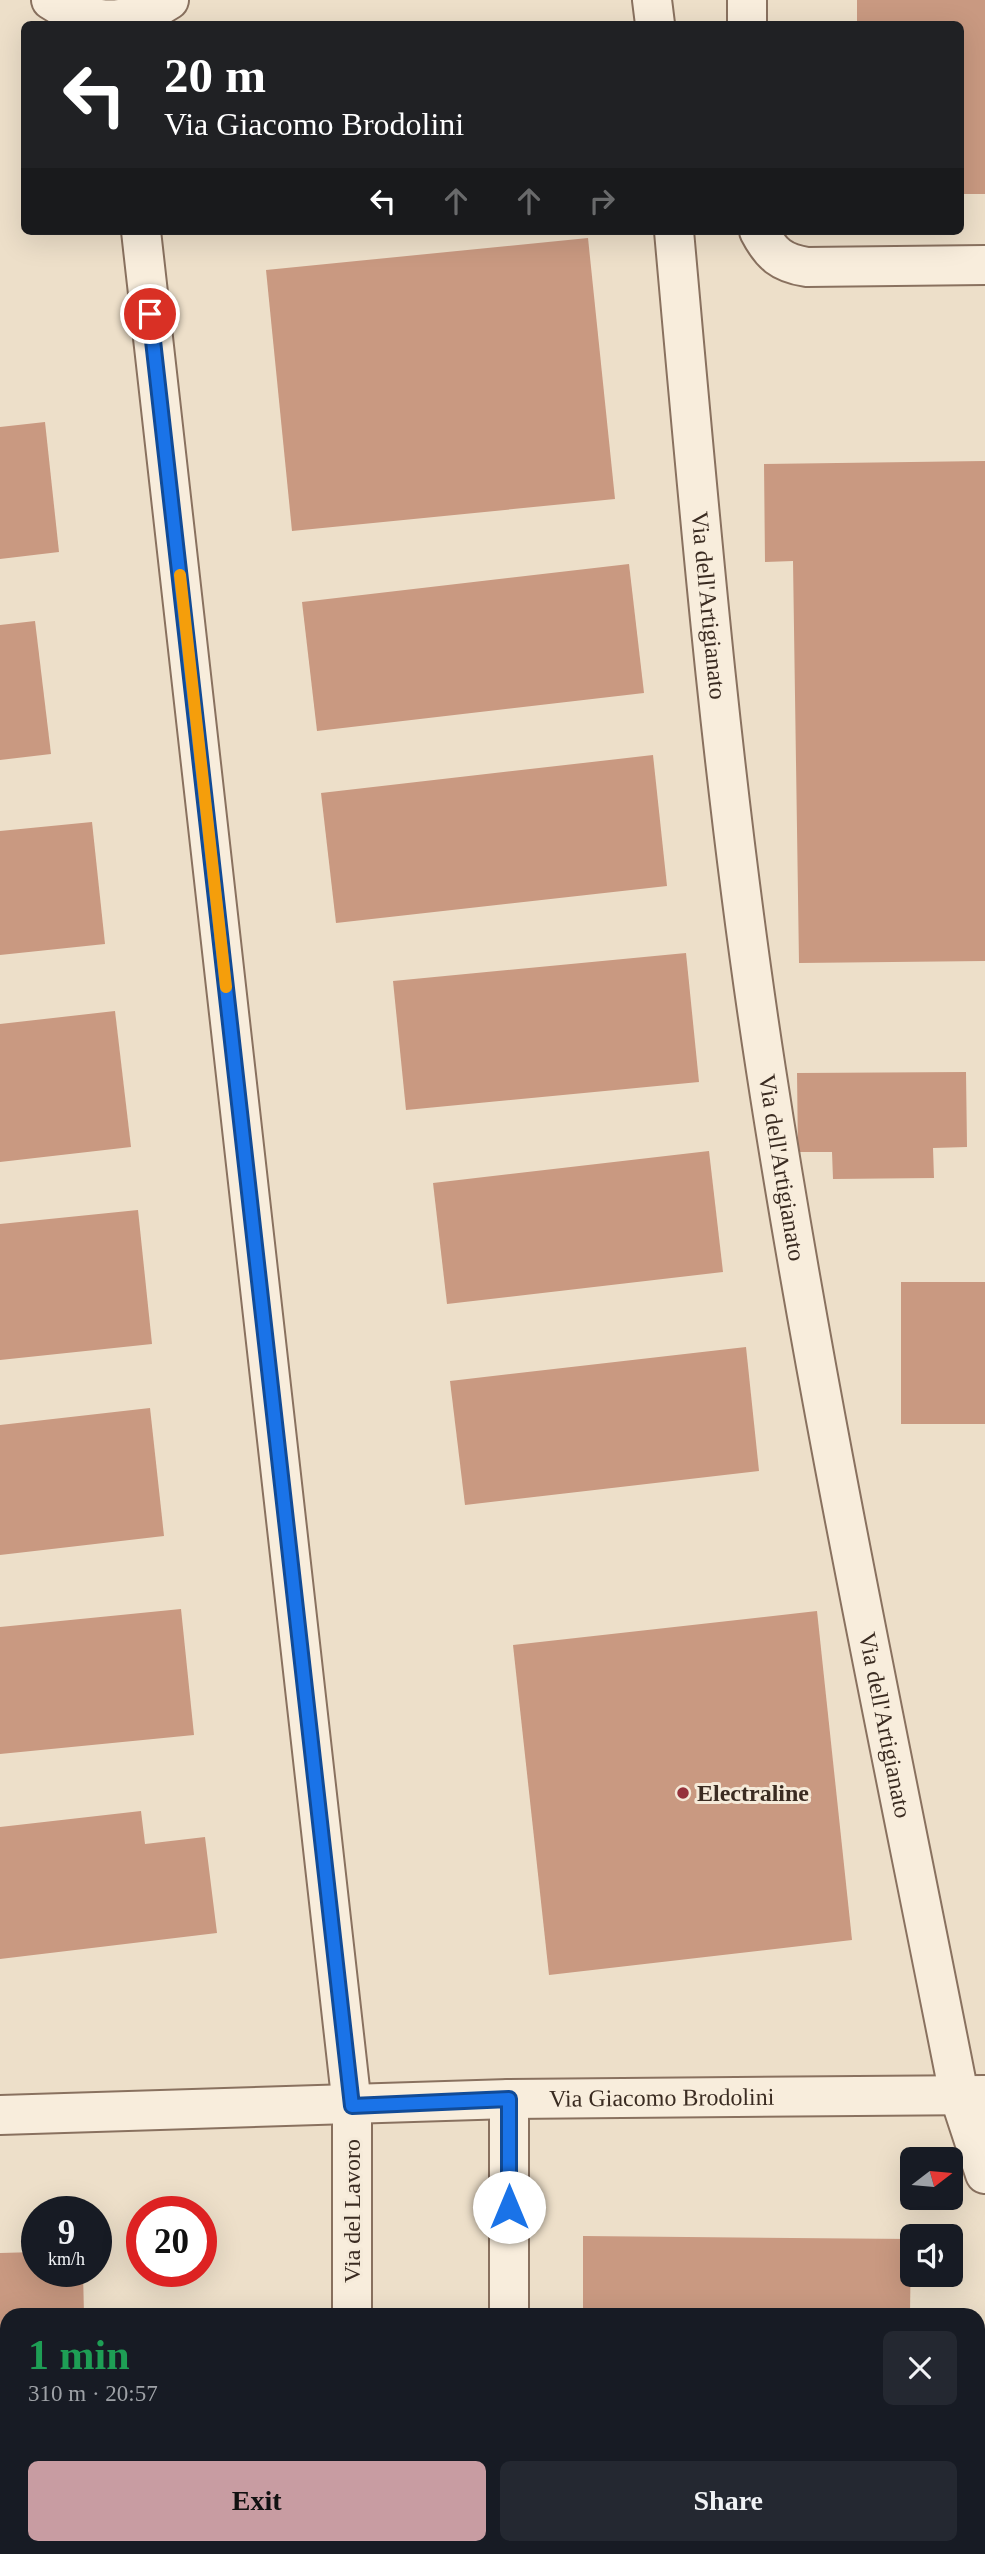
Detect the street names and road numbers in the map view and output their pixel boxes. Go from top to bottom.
street label: Via dell'Artigianato [686,510,731,701]
street label: Via dell'Artigianato [754,1072,810,1263]
street label: Via dell'Artigianato [854,1630,916,1820]
street label: Via Giacomo Brodolini [549,2084,775,2112]
street label: Via del Lavoro [339,2139,365,2283]

